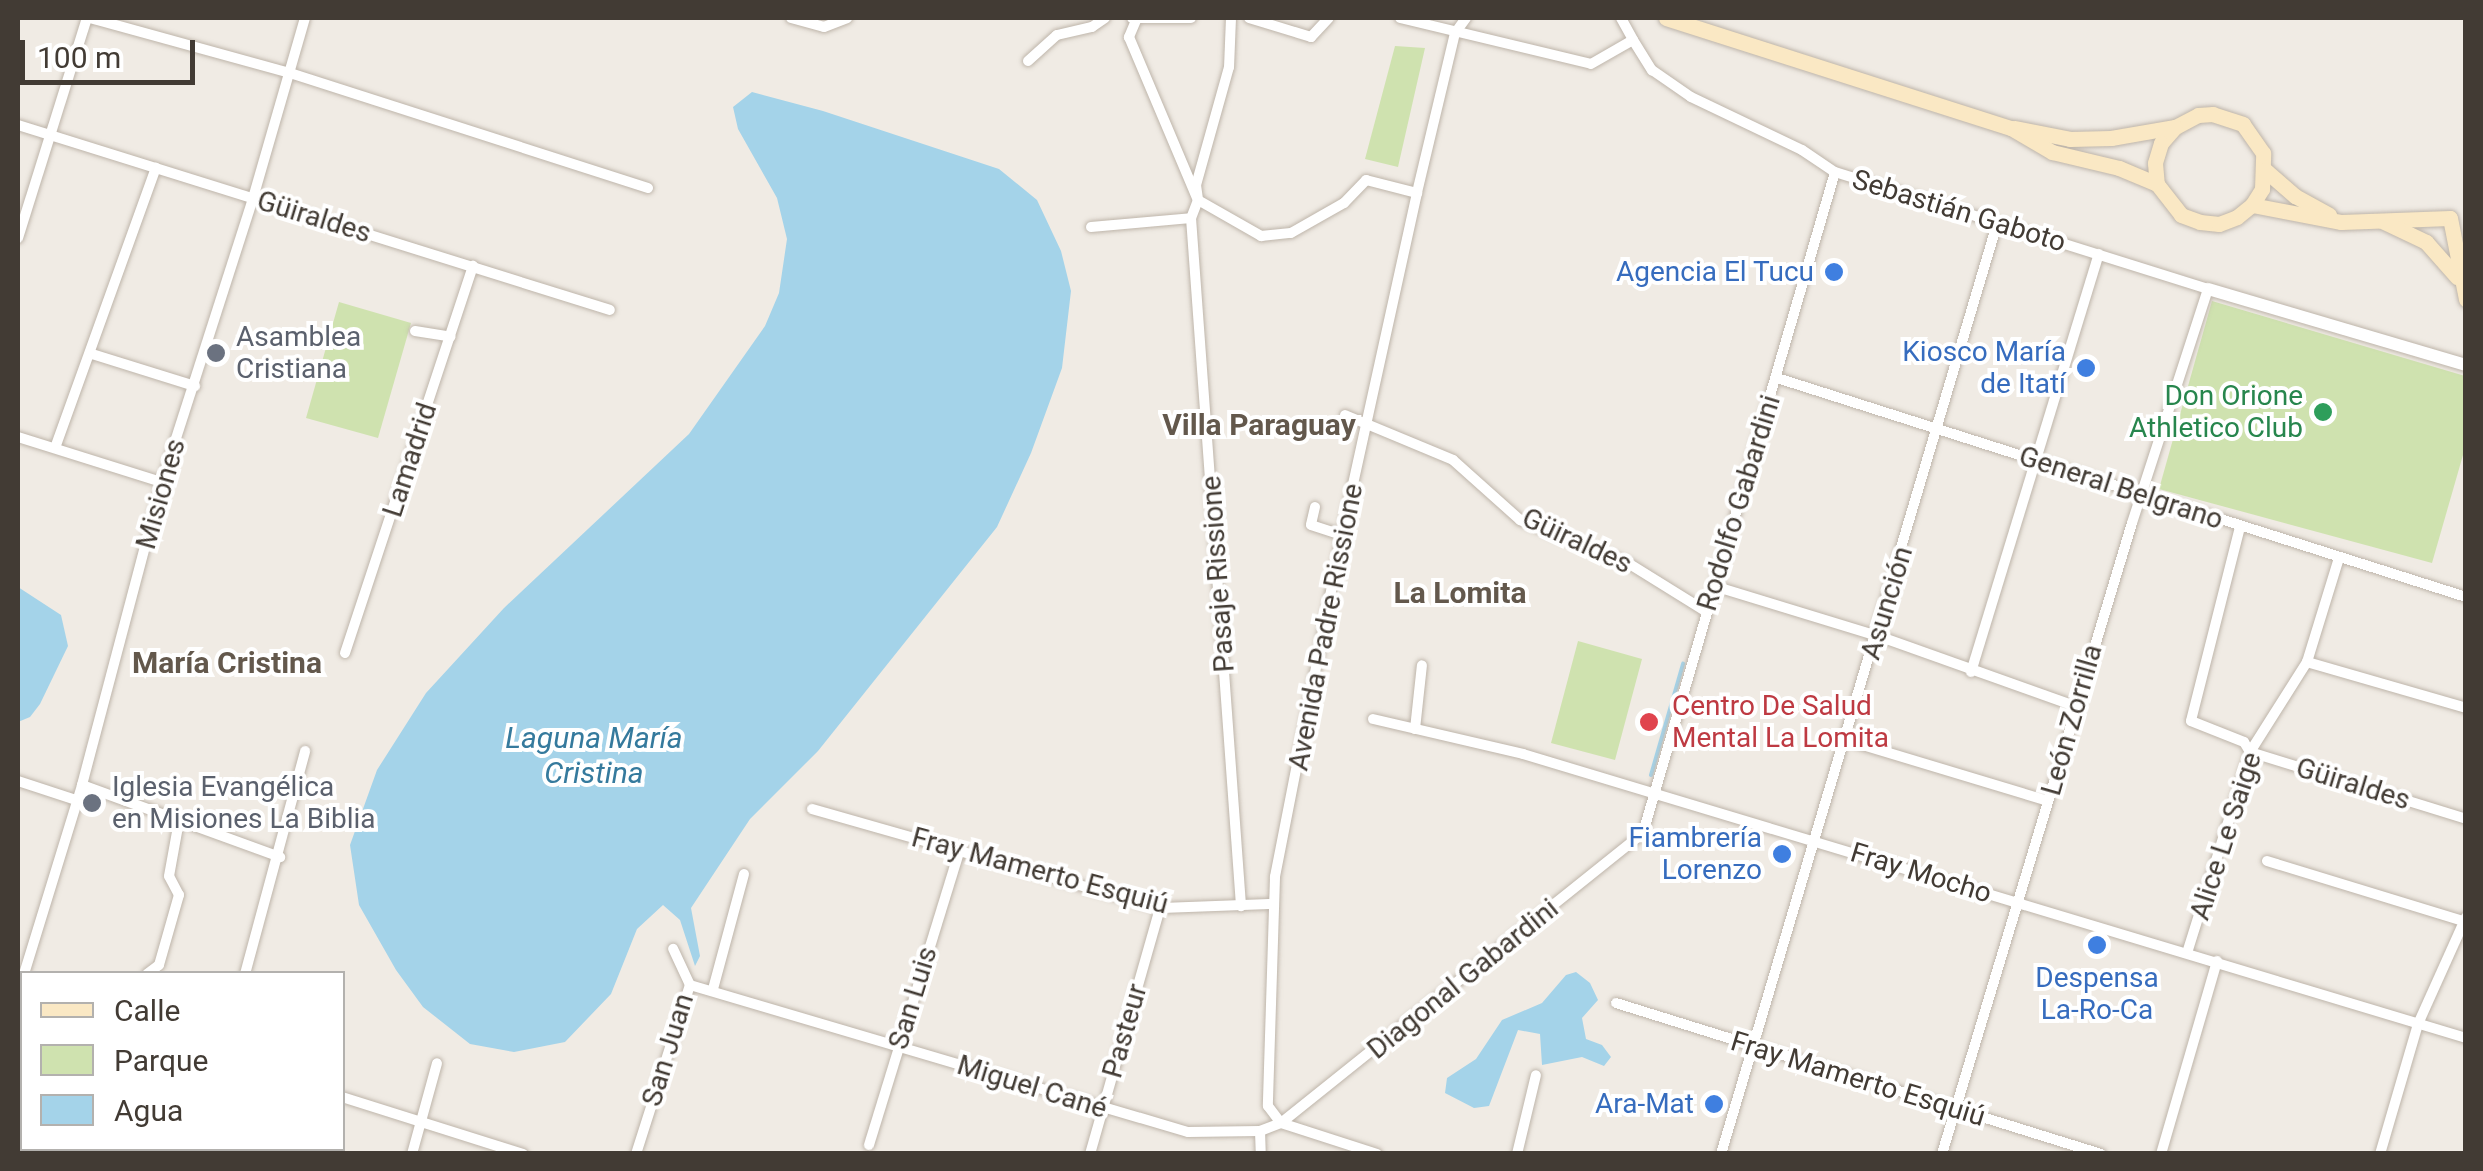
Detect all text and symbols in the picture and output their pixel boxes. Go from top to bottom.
scale bar [25,20,200,82]
text: 100 m [37,40,121,75]
street label: Sebastián Gaboto [1848,163,2070,259]
street label: Güiraldes [253,184,375,250]
place label: Agencia El Tucu [1615,255,1814,289]
marker: Agencia El Tucu [1823,261,1845,283]
place label: Asamblea Cristiana [236,320,361,386]
place label: Kiosco María de Itatí [1902,335,2066,401]
marker: Asamblea Cristiana [205,342,227,364]
marker: Kiosco María de Itatí [2075,357,2097,379]
place label: Don Orione Athletico Club [2129,379,2303,445]
street label: Rodolfo Gabardini [1690,391,1788,615]
street label: Lamadrid [376,399,444,521]
marker: Don Orione Athletico Club [2312,401,2334,423]
district label: Villa Paraguay [1162,407,1356,443]
street label: Misiones [129,435,193,553]
street label: General Belgrano [2015,439,2227,537]
street label: Pasaje Rissione [1194,475,1242,673]
street label: Avenida Padre Rissione [1282,481,1370,773]
street label: Güiraldes [1517,501,1637,581]
street label: Asunción [1854,542,1920,664]
district label: La Lomita [1393,575,1527,611]
street label: León Zorrilla [2034,641,2110,799]
district label: María Cristina [132,645,322,681]
place label: Centro De Salud Mental La Lomita [1672,689,1889,755]
marker: Centro De Salud Mental La Lomita [1636,709,1662,735]
water label: Laguna María Cristina [505,720,683,790]
street label: Alice Le Saige [2183,748,2269,924]
street label: Güiraldes [2292,751,2414,817]
place label: Iglesia Evangélica en Misiones La Biblia [112,770,376,836]
marker: Iglesia Evangélica en Misiones La Biblia [81,792,103,814]
street label: Fray Mamerto Esquiú [908,821,1172,921]
place label: Fiambrería Lorenzo [1628,821,1762,887]
street label: Fray Mocho [1846,836,1996,910]
marker: Fiambrería Lorenzo [1771,843,1793,865]
street label: Diagonal Gabardini [1361,892,1565,1066]
marker: Despensa La-Ro-Ca [2086,934,2108,956]
street label: San Luis [882,943,944,1053]
place label: Despensa La-Ro-Ca [2035,961,2159,1027]
legend [20,971,345,1151]
street label: Pasteur [1096,980,1154,1082]
street label: San Juan [635,990,701,1110]
text: Calle [114,993,180,1028]
street label: Fray Mamerto Esquiú [1727,1024,1989,1134]
text: Parque [114,1043,208,1078]
street label: Miguel Cané [953,1048,1111,1126]
place label: Ara-Mat [1595,1087,1694,1121]
text: Agua [114,1093,183,1128]
marker: Ara-Mat [1703,1093,1725,1115]

